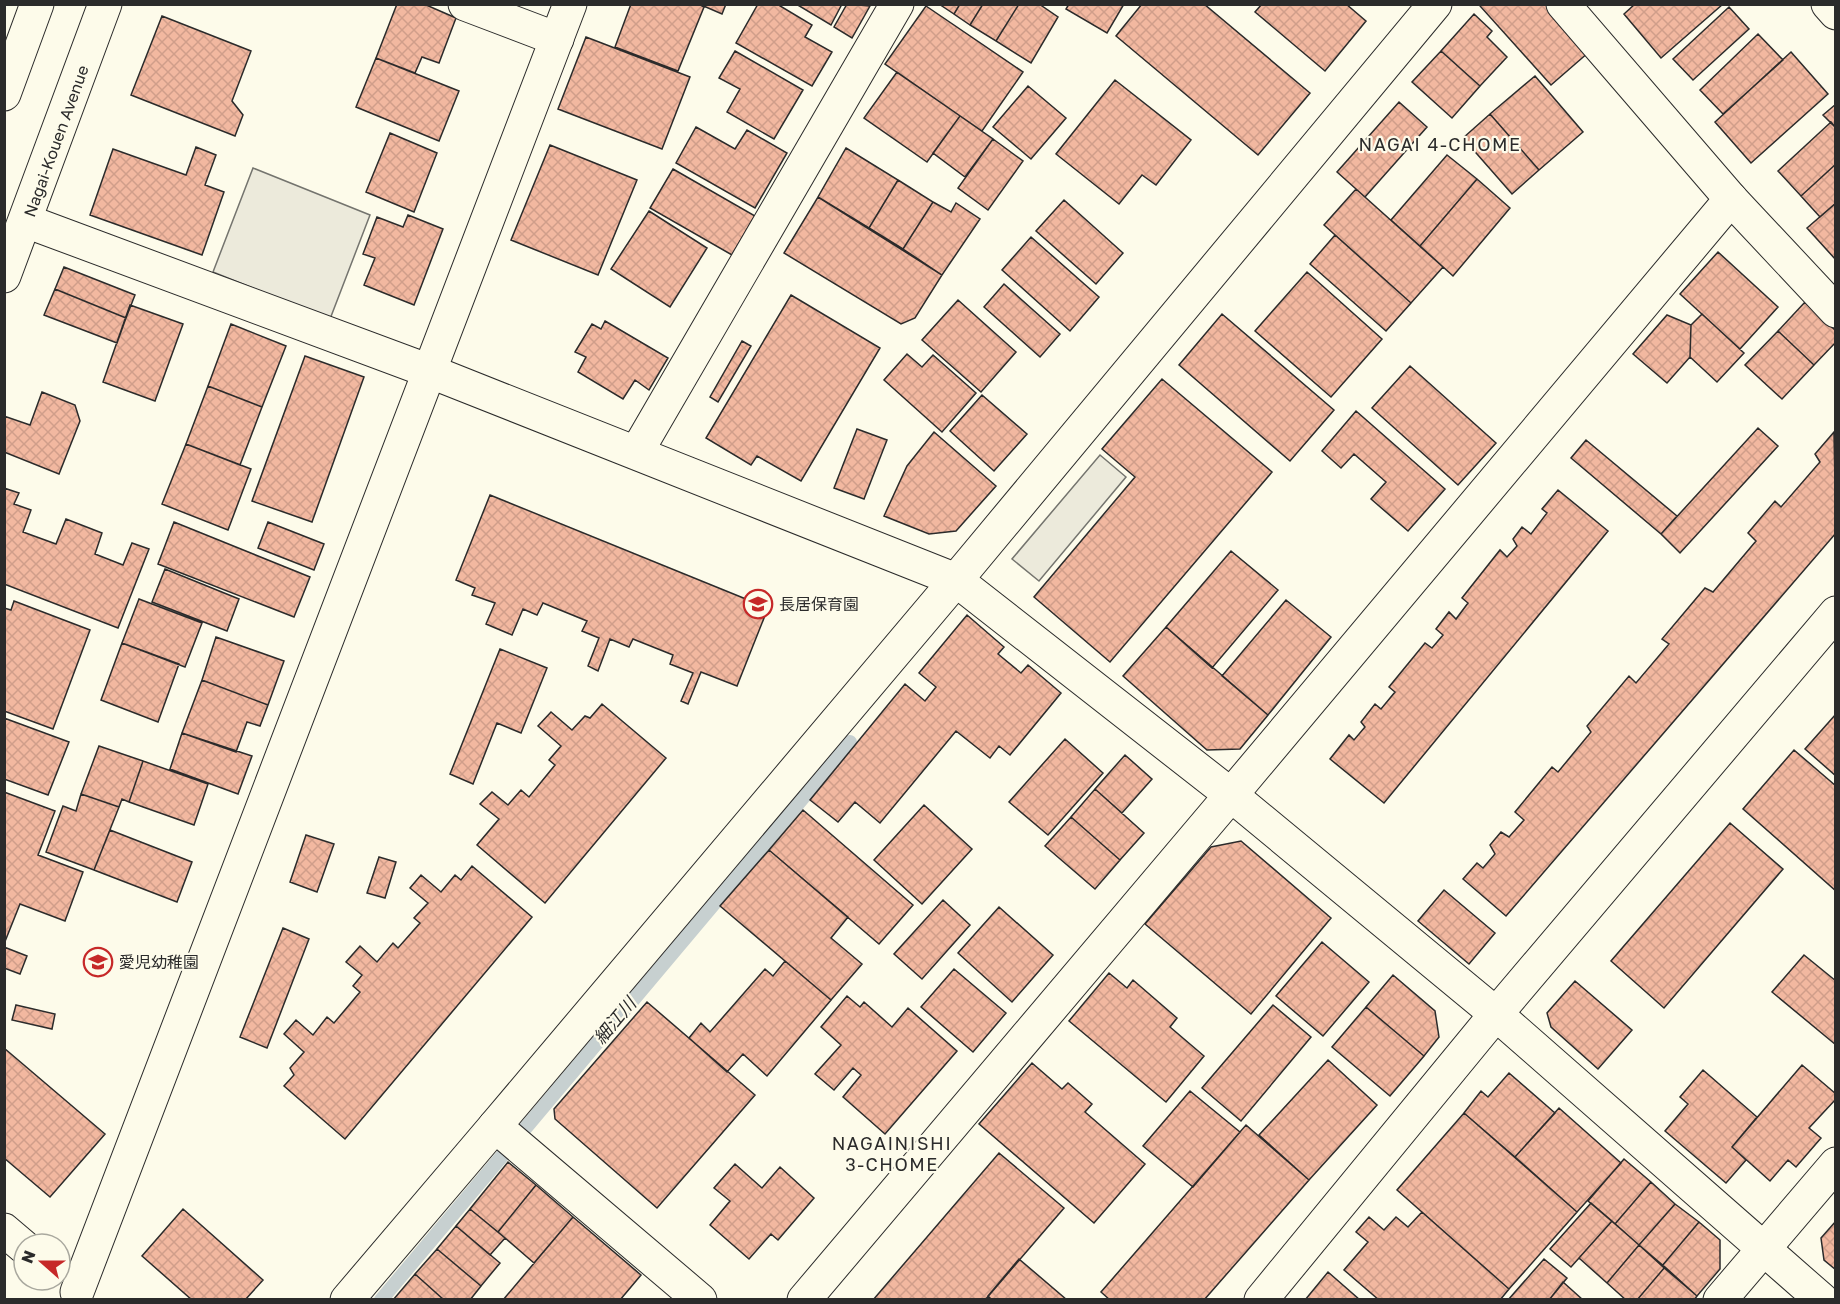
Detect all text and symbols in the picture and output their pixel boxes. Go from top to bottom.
street label: Nagai-Kouen Avenue [19,62,93,220]
district label: NAGAI 4-CHOME [1359,133,1521,155]
school or university icon: 長居保育園 [742,588,774,620]
place label: 長居保育園 [779,594,859,614]
school or university icon: 愛児幼稚園 [82,946,114,978]
place label: 愛児幼稚園 [119,952,199,972]
water label: 細江川 [588,991,641,1048]
district label: NAGAINISHI 3-CHOME [832,1132,952,1175]
north arrow [12,1232,72,1292]
text: N [16,1247,40,1266]

